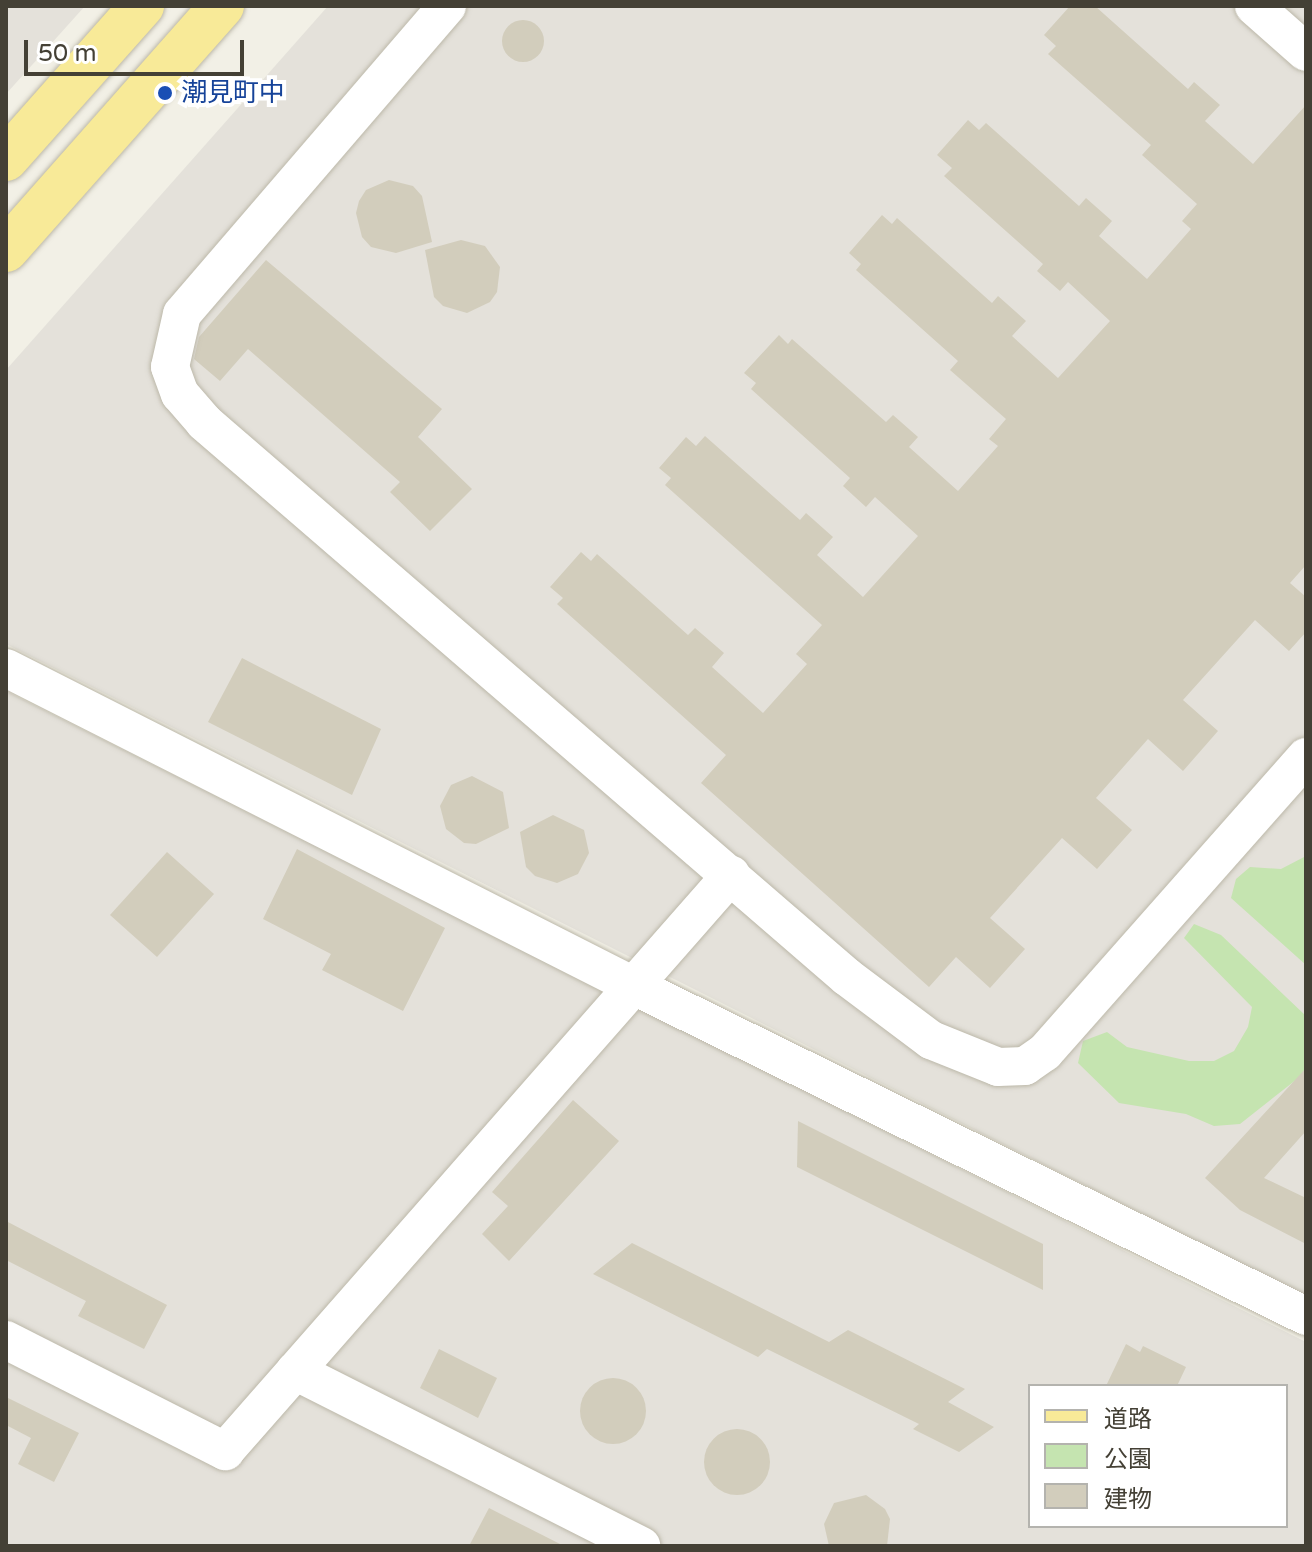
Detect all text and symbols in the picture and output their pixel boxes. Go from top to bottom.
scale bar [28,24,248,74]
text: 50 m [38,39,96,68]
place label: 潮見町中 [181,77,285,109]
marker: 潮見町中 [156,84,174,102]
legend [1028,1384,1288,1528]
text: 道路 [1104,1405,1152,1434]
text: 公園 [1104,1445,1152,1474]
text: 建物 [1104,1485,1152,1514]

